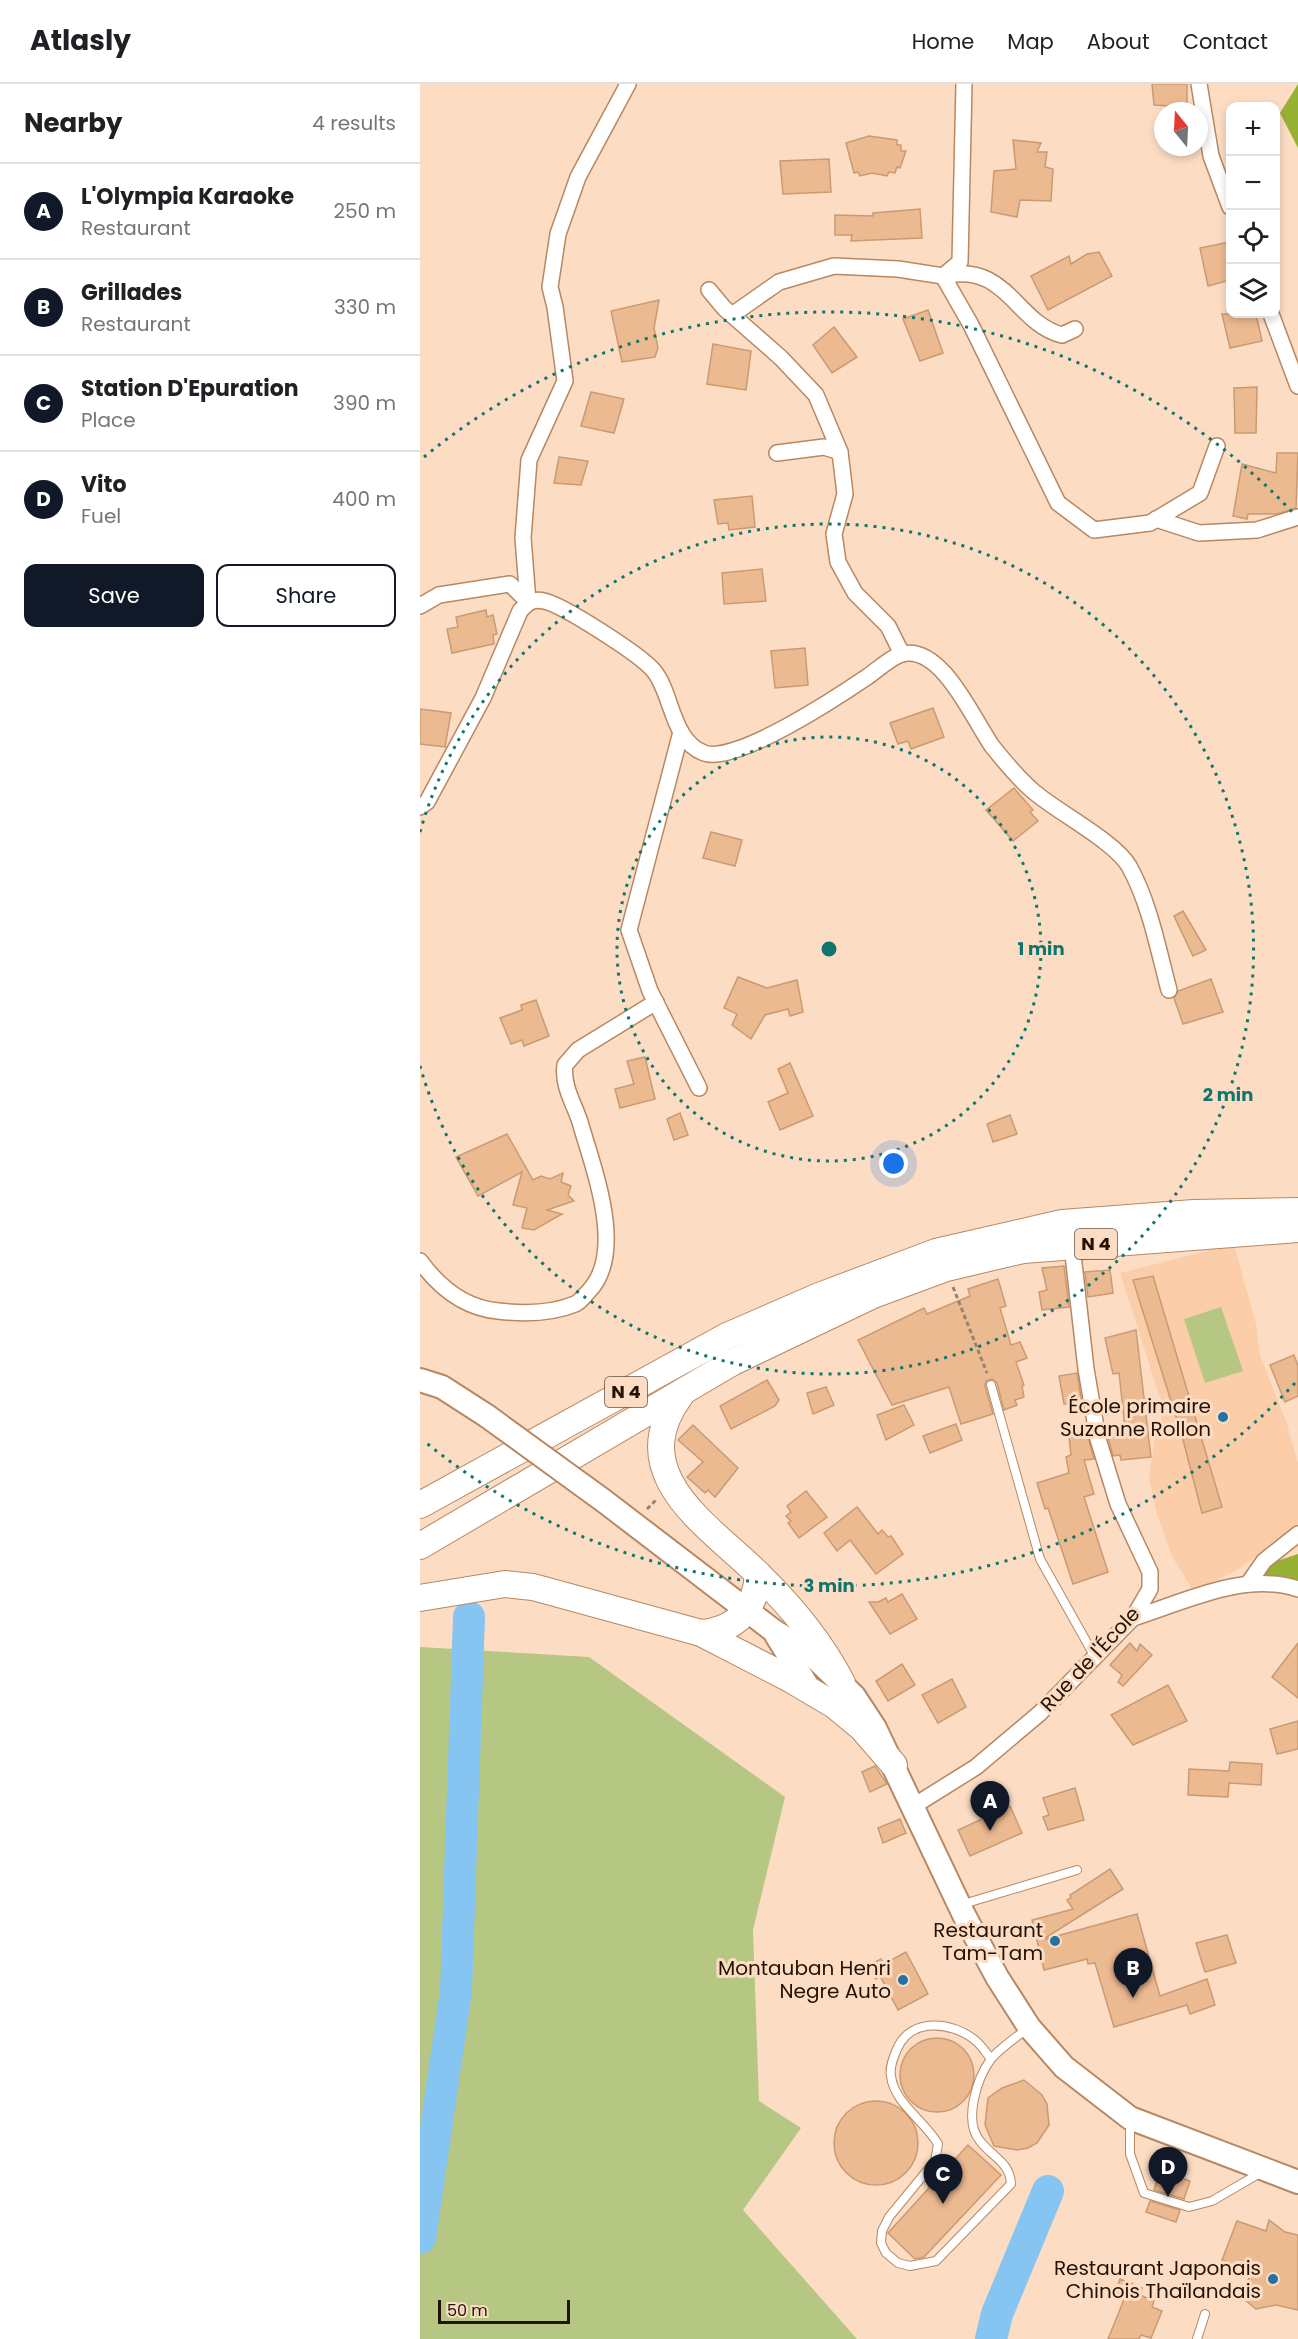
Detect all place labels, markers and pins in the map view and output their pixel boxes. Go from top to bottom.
centre of rings [819,939,839,959]
place label: École primaire Suzanne Rollon [1060,1392,1211,1443]
marker: École primaire Suzanne Rollon [1216,1410,1230,1424]
pin: A [970,1782,1010,1831]
place label: Restaurant Tam-Tam [933,1916,1043,1967]
marker: Restaurant Tam-Tam [1048,1934,1062,1948]
pin: B [1114,1948,1152,1998]
place label: Montauban Henri Negre Auto [718,1954,891,2005]
marker: Montauban Henri Negre Auto [896,1973,910,1987]
pin: D [1148,2148,1188,2197]
pin: C [924,2154,962,2204]
place label: Restaurant Japonais Chinois Thaïlandais [1054,2254,1261,2305]
marker: Restaurant Japonais Chinois Thaïlandais [1266,2272,1280,2286]

